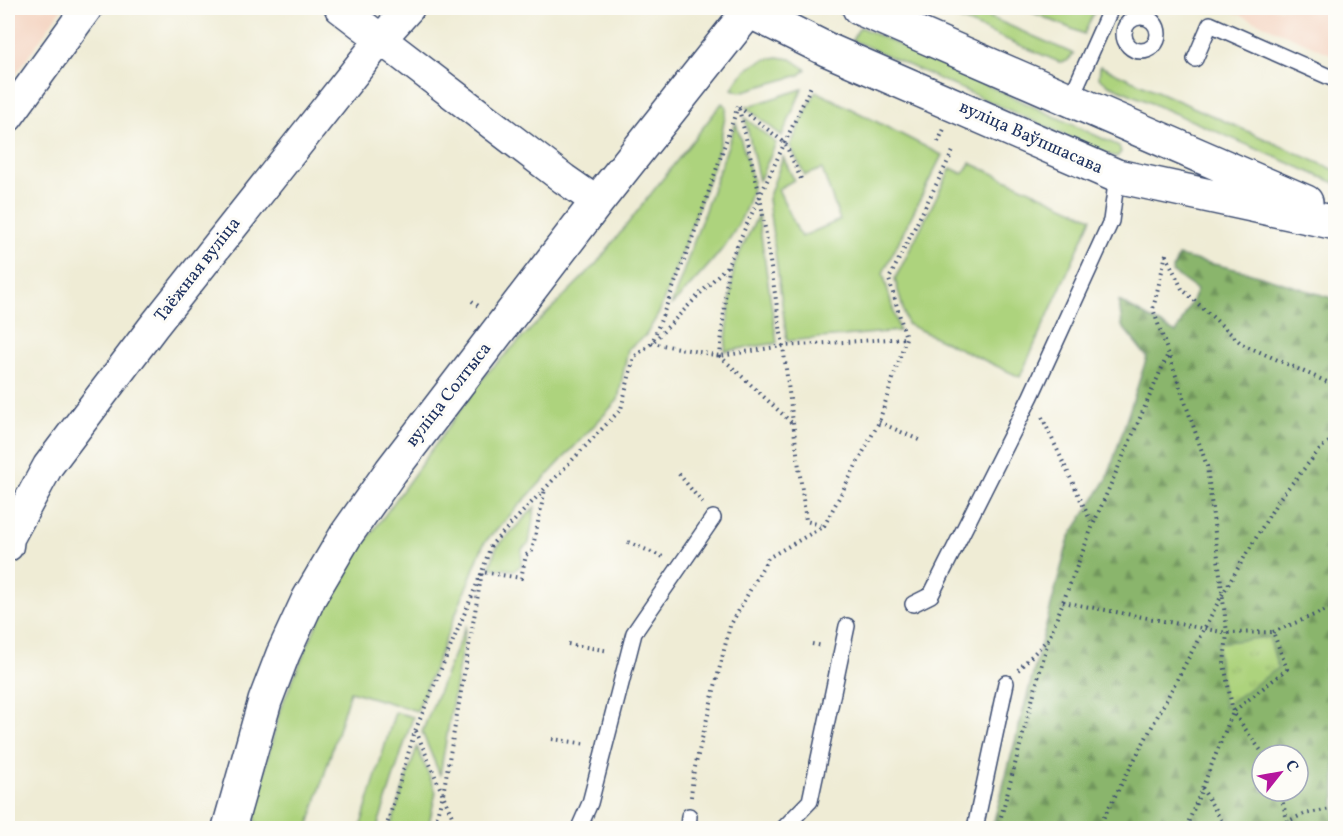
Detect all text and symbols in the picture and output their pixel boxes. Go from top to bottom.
street label: вуліца Ваўпшасава [955,95,1107,181]
street label: Таёжная вуліца [149,212,247,328]
street label: вуліца Солтыса [400,337,498,452]
north arrow [1250,743,1310,803]
text: С [1279,756,1303,776]

